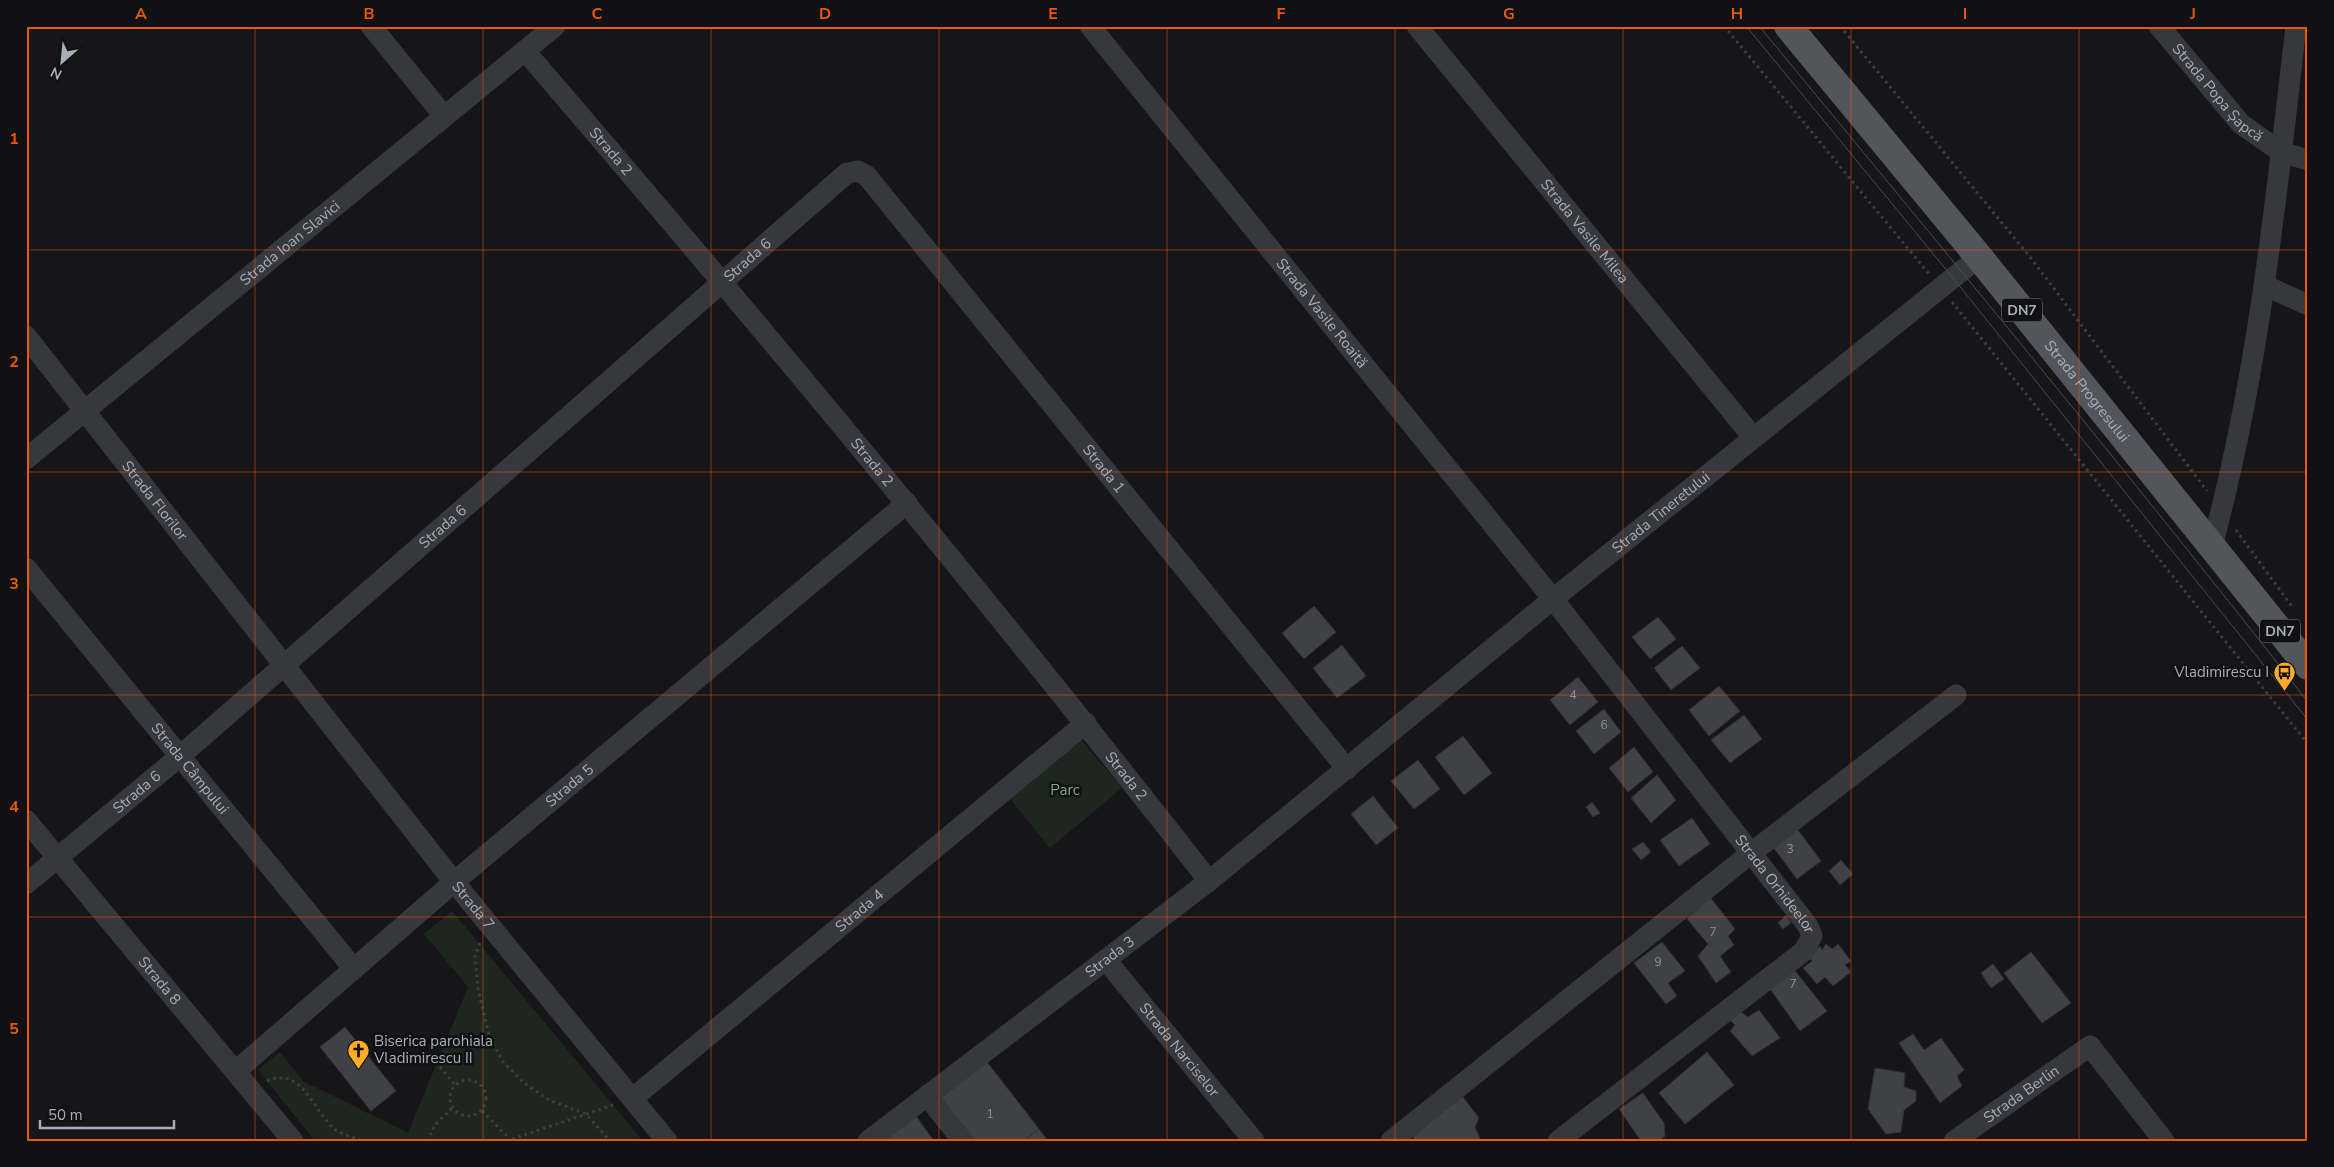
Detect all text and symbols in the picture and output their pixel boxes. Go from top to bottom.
text: A [135,3,147,25]
text: B [363,3,375,25]
text: C [592,3,603,25]
text: D [819,3,831,25]
text: E [1048,3,1058,25]
text: F [1277,3,1286,25]
text: G [1503,3,1515,25]
text: H [1731,3,1743,25]
text: I [1963,3,1967,25]
text: J [2189,3,2196,25]
north arrow [38,38,88,88]
street label: Strada Popa Șapcă [2168,39,2267,146]
text: N [47,62,65,84]
street label: Strada 2 [585,123,637,180]
text: 1 [9,128,19,150]
street label: Strada Vasile Milea [1536,175,1633,288]
street label: Strada Ioan Slavici [236,196,344,290]
street label: Strada 6 [719,234,776,286]
street label: Strada Vasile Roaită [1272,254,1372,372]
road number: DN7 [2002,298,2042,322]
street label: Strada Progresului [2040,336,2134,446]
text: 2 [9,351,19,373]
street label: Strada 2 [846,434,898,491]
street label: Strada 1 [1078,440,1130,497]
street label: Strada Florilor [117,456,193,545]
street label: Strada Tineretului [1608,467,1714,558]
street label: Strada 6 [414,500,471,553]
text: 3 [9,573,19,595]
road number: DN7 [2260,620,2300,642]
bus stop icon: Vladimirescu I [2273,660,2297,691]
place label: Vladimirescu I [2173,662,2269,682]
house number: 4 [1569,687,1577,703]
house number: 6 [1600,717,1608,733]
street label: Strada Câmpului [147,719,233,818]
street label: Strada 2 [1101,747,1152,805]
street label: Strada 5 [541,759,598,811]
street label: Strada 6 [108,766,165,818]
park label: Parc [1050,780,1080,800]
text: 4 [9,796,19,818]
street label: Strada Orhideelor [1730,830,1820,936]
house number: 3 [1786,841,1794,857]
street label: Strada 7 [447,877,499,934]
street label: Strada 4 [831,885,888,936]
house number: 7 [1709,924,1717,940]
street label: Strada 3 [1081,931,1139,982]
street label: Strada 8 [134,952,186,1009]
house number: 9 [1654,954,1662,970]
house number: 7 [1789,976,1797,992]
street label: Strada Narciselor [1135,998,1224,1102]
text: 5 [9,1018,19,1040]
place label: Biserica parohiala Vladimirescu II [373,1031,493,1068]
church icon: Biserica parohiala Vladimirescu II [346,1038,370,1069]
street label: Strada Berlin [1979,1061,2063,1128]
scale bar [40,1097,174,1129]
text: 50 m [48,1105,83,1125]
house number: 1 [986,1106,994,1122]

